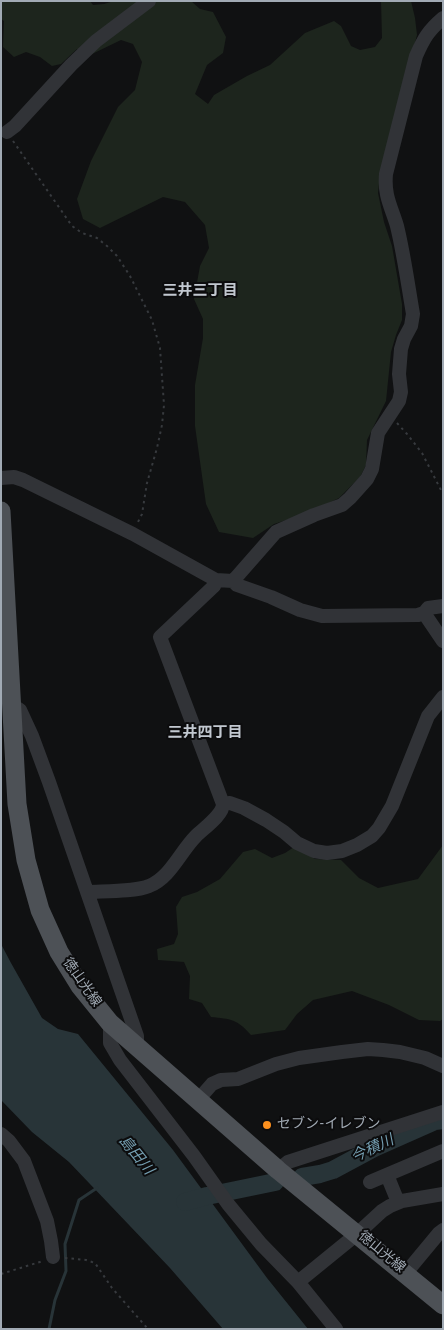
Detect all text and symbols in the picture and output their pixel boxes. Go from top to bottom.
district label: 三井三丁目 [163,283,237,301]
district label: 三井四丁目 [168,725,242,743]
street label: 徳山光線 [58,955,104,1011]
place label: セブン-イレブン [277,1117,381,1133]
marker: セブン-イレブン [261,1119,273,1131]
water label: 今積川 [349,1132,397,1168]
water label: 島田川 [114,1133,156,1179]
street label: 徳山光線 [354,1229,408,1277]

